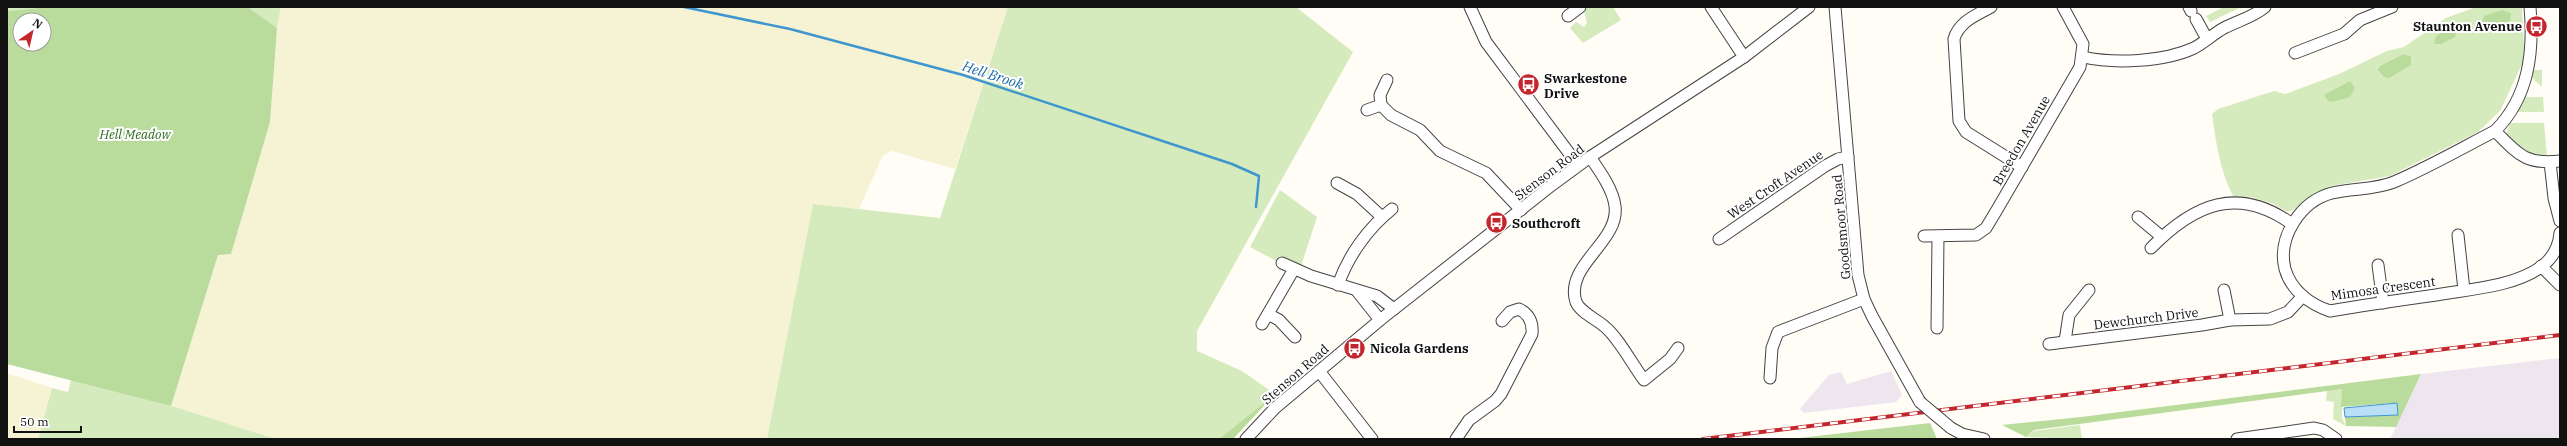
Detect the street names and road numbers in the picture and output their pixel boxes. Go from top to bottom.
street label: Breedon Avenue [1989,92,2054,188]
street label: Stenson Road [1511,140,1588,204]
street label: West Croft Avenue [1724,146,1826,223]
street label: Goodsmoor Road [1828,174,1855,280]
street label: Mimosa Crescent [2330,273,2437,304]
street label: Dewchurch Drive [2093,304,2199,333]
street label: Stenson Road [1258,341,1332,408]

